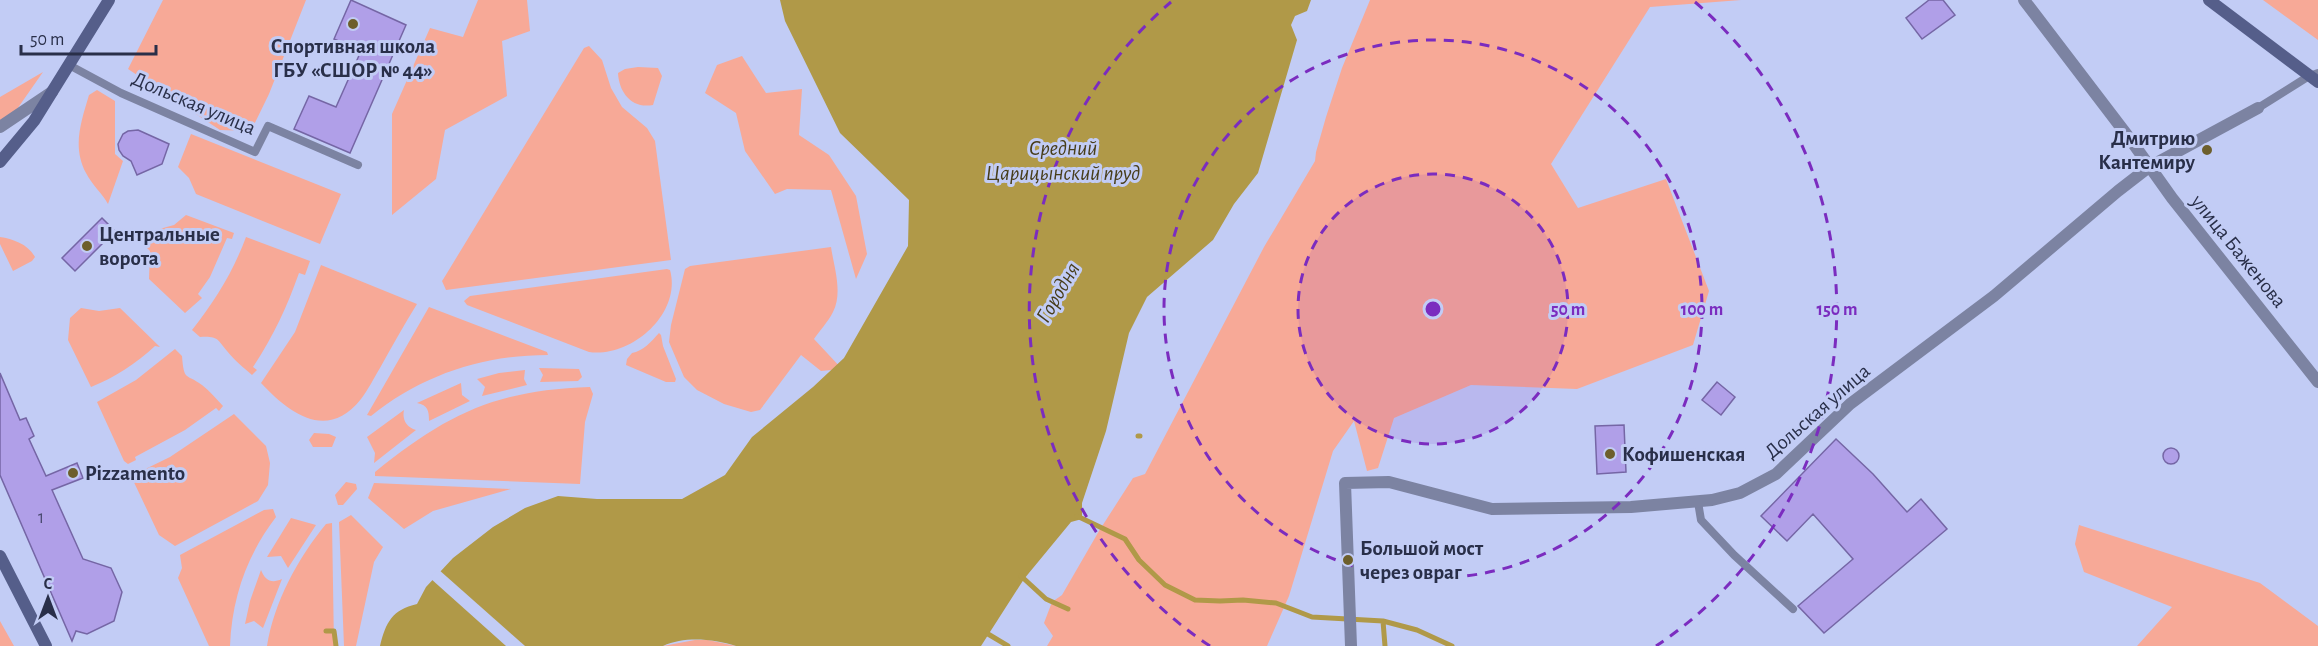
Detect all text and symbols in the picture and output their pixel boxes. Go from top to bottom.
marker: Спортивная школа ГБУ «СШОР № 44» [346,17,360,31]
scale bar [21,18,156,56]
text: 50 m [30,31,64,49]
place label: Спортивная школа ГБУ «СШОР № 44» [271,36,435,81]
street label: Дольская улица [129,68,259,139]
place label: Дмитрию Кантемиру [2098,128,2195,173]
water label: Средний Царицынский пруд [986,137,1140,185]
marker: Дмитрию Кантемиру [2200,143,2214,157]
street label: улица Баженова [2186,190,2291,312]
place label: Центральные ворота [99,224,220,269]
marker: Центральные ворота [80,239,94,253]
water label: Городня [1032,259,1085,327]
centre of rings [1423,299,1443,319]
text: 50 m [1551,301,1585,319]
text: 100 m [1681,301,1723,319]
text: 150 m [1817,301,1857,319]
street label: Дольская улица [1761,360,1874,463]
place label: Кофишенская [1622,444,1745,465]
marker: Кофишенская [1603,447,1617,461]
place label: Pizzamento [85,463,185,484]
marker: Pizzamento [66,466,80,480]
house number: 1 [38,509,44,527]
place label: Большой мост через овраг [1360,538,1484,583]
marker: Большой мост через овраг [1341,553,1355,567]
north arrow [18,568,78,628]
text: С [44,576,53,592]

